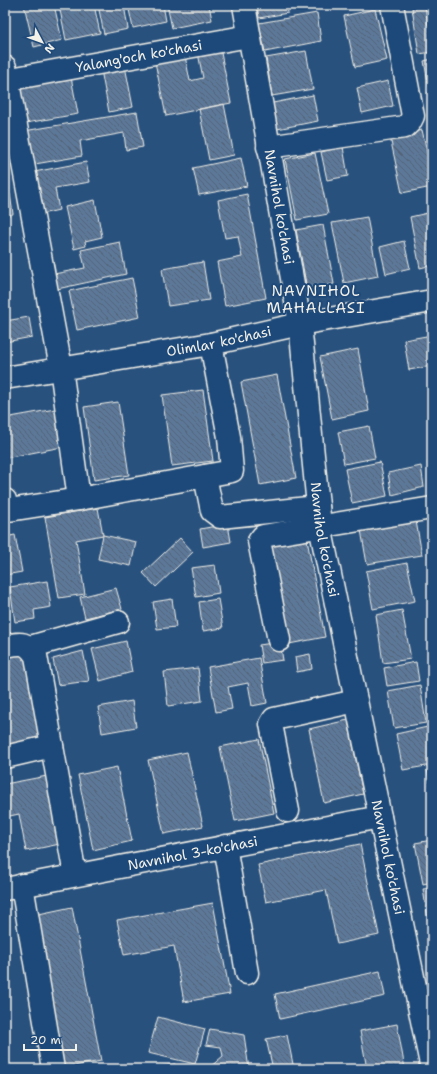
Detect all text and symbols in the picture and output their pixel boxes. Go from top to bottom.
north arrow [22,22,62,62]
street label: Yalang'och ko'chasi [74,36,204,76]
text: N [40,40,58,57]
street label: Navnihol ko'chasi [260,148,298,266]
district label: NAVNIHOL MAHALLASI [267,281,365,318]
street label: Olimlar ko'chasi [165,322,273,360]
street label: Navnihol ko'chasi [307,481,343,599]
street label: Navnihol ko'chasi [368,798,409,916]
street label: Navnihol 3-ko'chasi [126,832,259,874]
scale bar [24,1026,76,1052]
text: 20 m [30,1032,61,1048]

